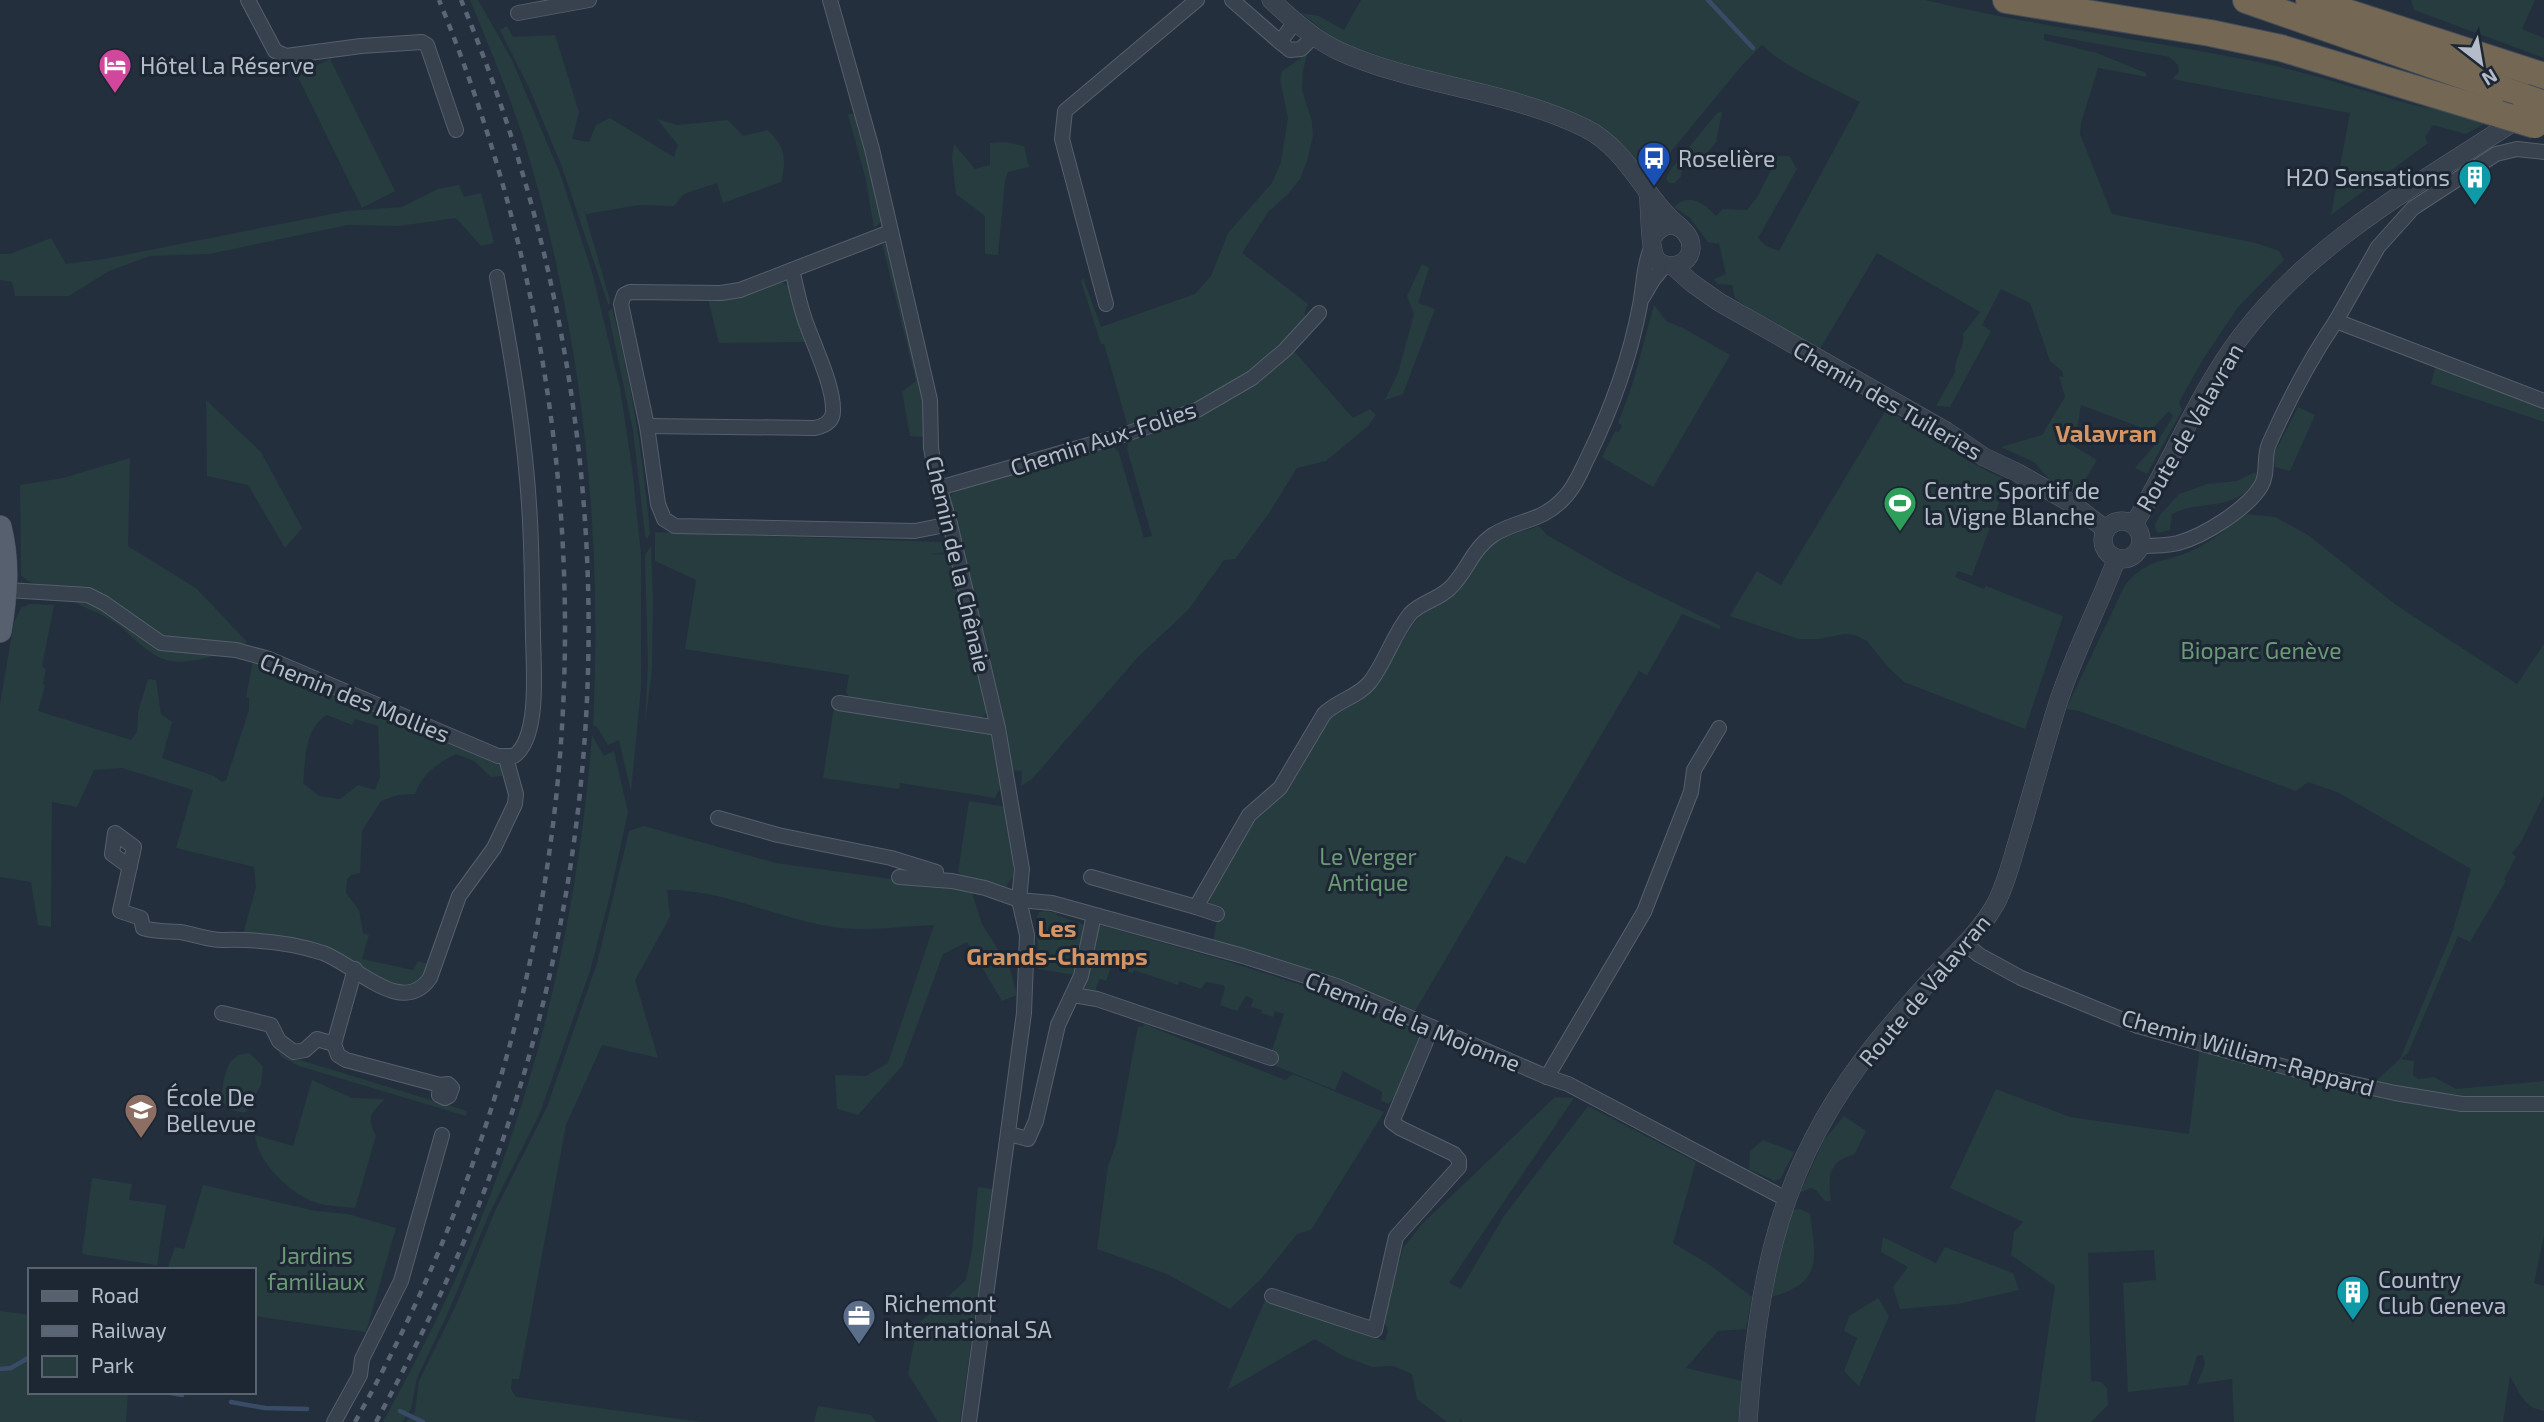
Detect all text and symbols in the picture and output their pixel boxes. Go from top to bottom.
north arrow [2446,28,2516,98]
hotel icon: Hôtel La Réserve [96,46,134,95]
place label: Hôtel La Réserve [140,51,315,79]
text: N [2478,65,2502,91]
bus stop icon: Roselière [1635,139,1673,188]
place label: Roselière [1678,144,1775,172]
building icon: H2O Sensations [2456,158,2494,207]
place label: H2O Sensations [2286,163,2450,191]
street label: Chemin des Tuileries [1789,335,1987,465]
street label: Route de Valavran [2130,338,2248,516]
street label: Chemin Aux-Folies [1007,395,1199,481]
district label: Valavran [2055,418,2157,447]
street label: Chemin de la Chênaie [920,453,998,675]
place label: Centre Sportif de la Vigne Blanche [1924,476,2100,530]
sports icon: Centre Sportif de la Vigne Blanche [1881,484,1919,533]
park label: Bioparc Genève [2180,636,2342,664]
street label: Chemin des Mollies [256,646,454,748]
park label: Le Verger Antique [1319,842,1417,896]
street label: Route de Valavran [1852,908,1996,1072]
district label: Les Grands-Champs [966,913,1148,970]
street label: Chemin de la Mojonne [1301,965,1525,1077]
street label: Chemin William-Rappard [2119,1003,2377,1101]
place label: École De Bellevue [166,1083,256,1137]
school or university icon: École De Bellevue [122,1091,160,1140]
park label: Jardins familiaux [267,1241,365,1295]
place label: Country Club Geneva [2378,1265,2506,1319]
legend [28,1268,256,1394]
building icon: Country Club Geneva [2334,1273,2372,1322]
text: Road [91,1282,139,1307]
place label: Richemont International SA [884,1289,1053,1343]
office icon: Richemont International SA [840,1297,878,1346]
text: Railway [91,1317,167,1342]
text: Park [91,1352,134,1377]

